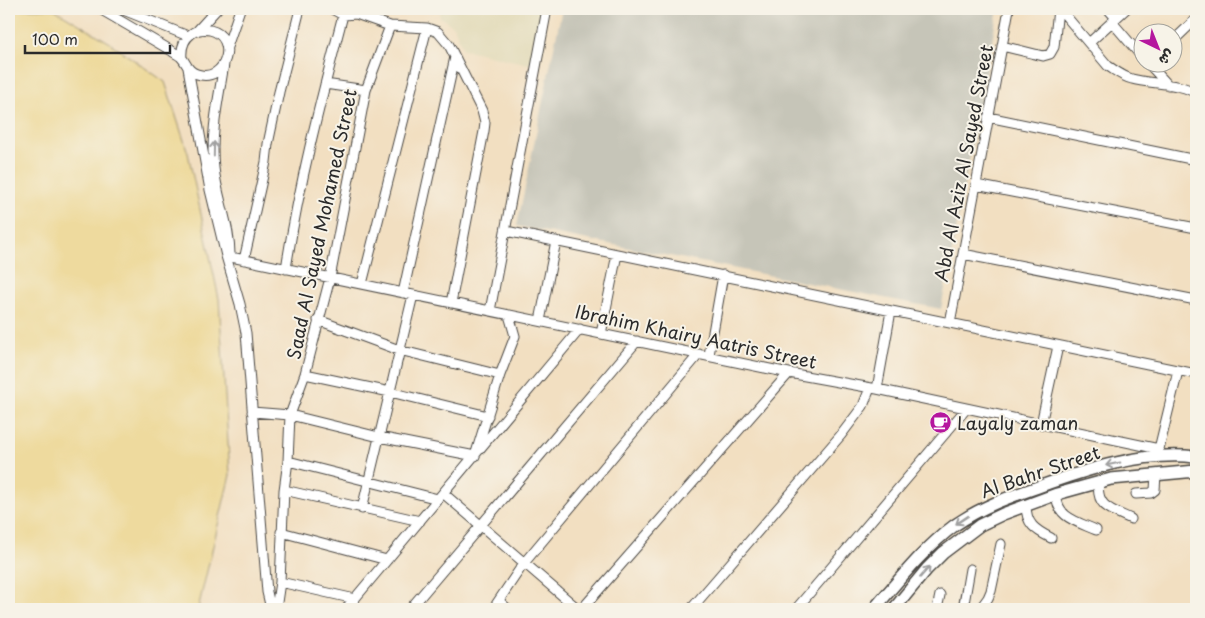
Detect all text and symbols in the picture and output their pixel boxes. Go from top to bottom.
scale bar [25,22,170,54]
north arrow [1132,22,1182,72]
text: 100 m [32,27,78,50]
street label: Abd Al Aziz Al Sayed Street [927,42,999,284]
text: ش [1154,45,1180,71]
street label: Saad Al Sayed Mohamed Street [279,86,363,362]
one-way arrow [209,141,219,158]
street label: Ibrahim Khairy Aatris Street [573,297,819,375]
place label: Layaly zaman [957,409,1078,436]
cafe icon: Layaly zaman [929,410,953,434]
street label: Al Bahr Street [977,438,1103,504]
one-way arrow [1106,460,1122,470]
one-way arrow [955,515,969,525]
one-way arrow [919,565,931,578]

